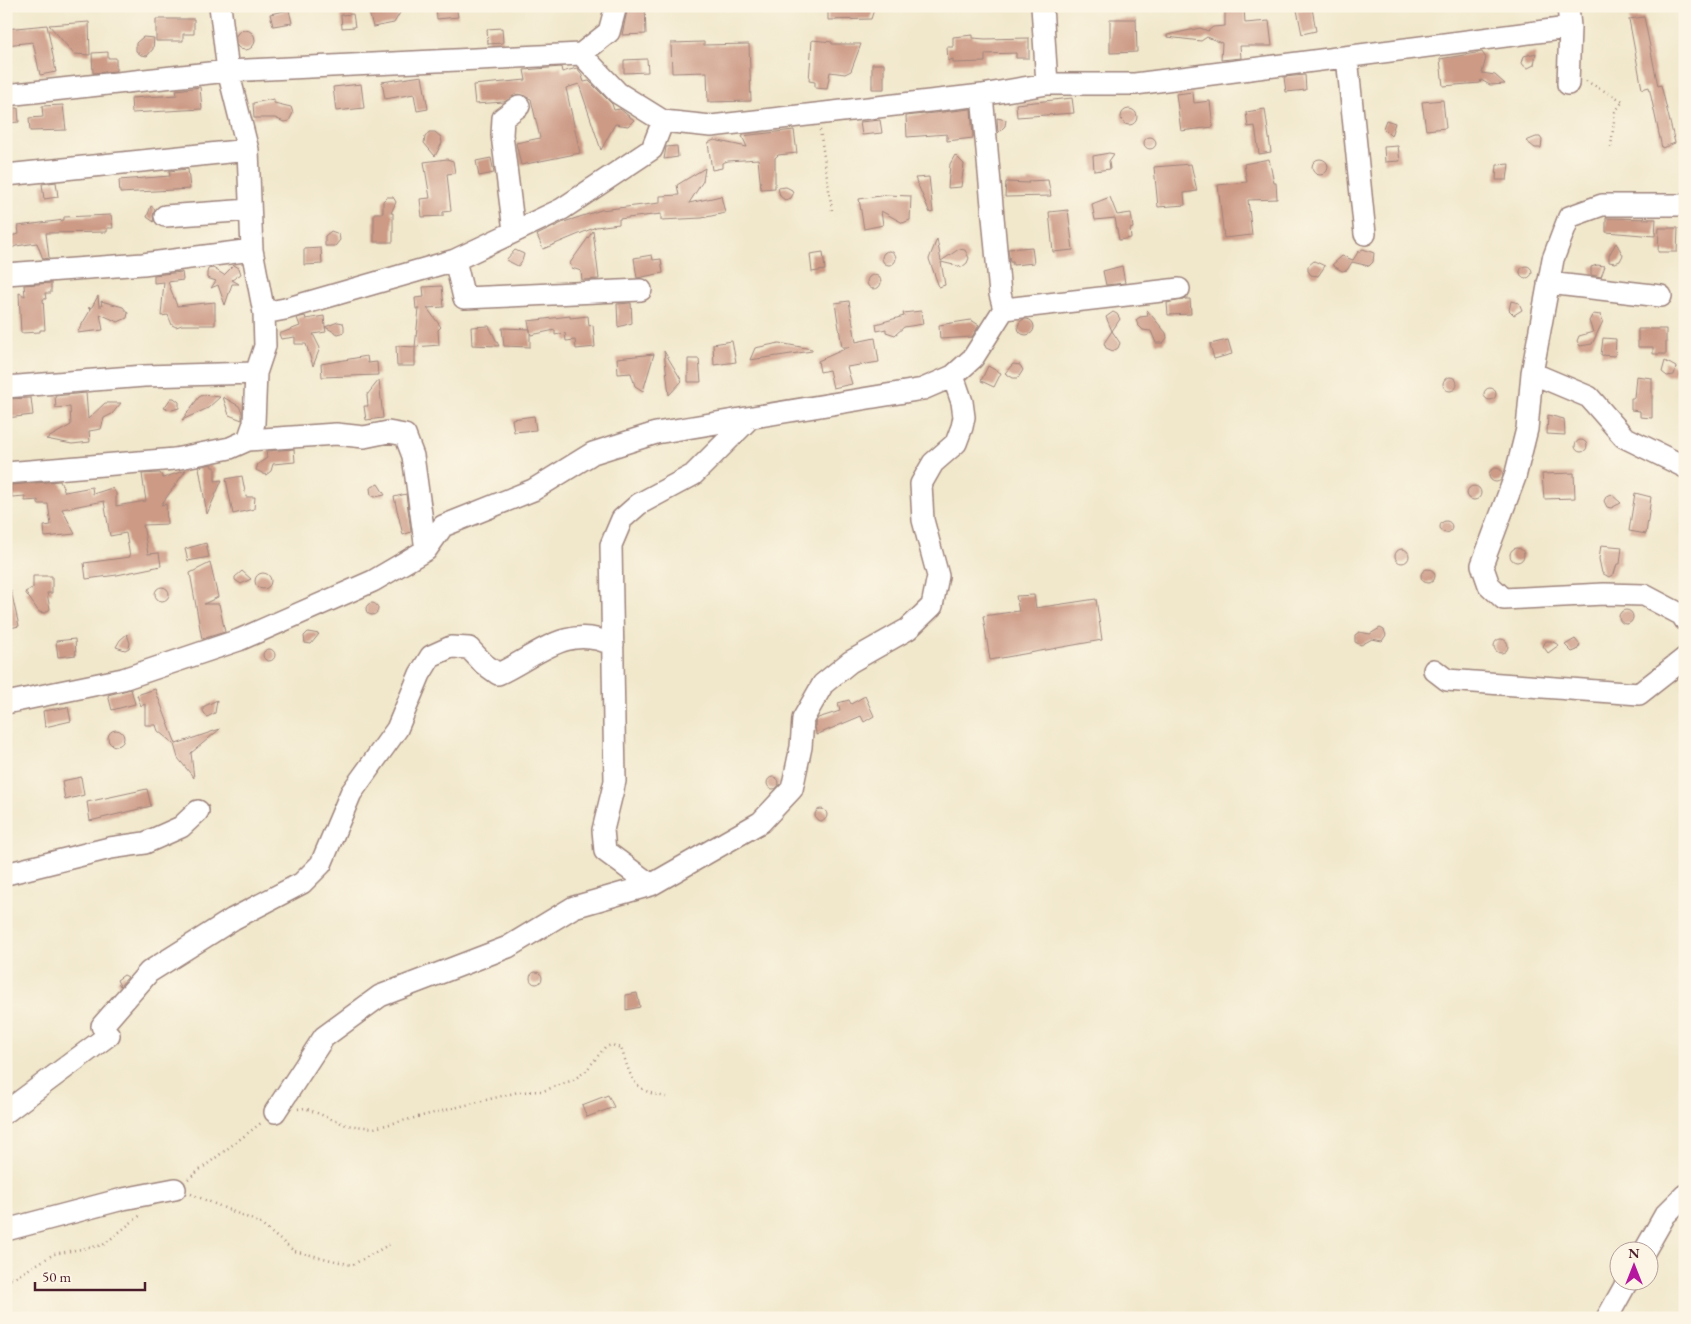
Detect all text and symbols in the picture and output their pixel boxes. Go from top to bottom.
north arrow [1608,1242,1658,1292]
text: N [1628,1244,1640,1262]
scale bar [35,1259,145,1291]
text: 50 m [42,1267,71,1286]

